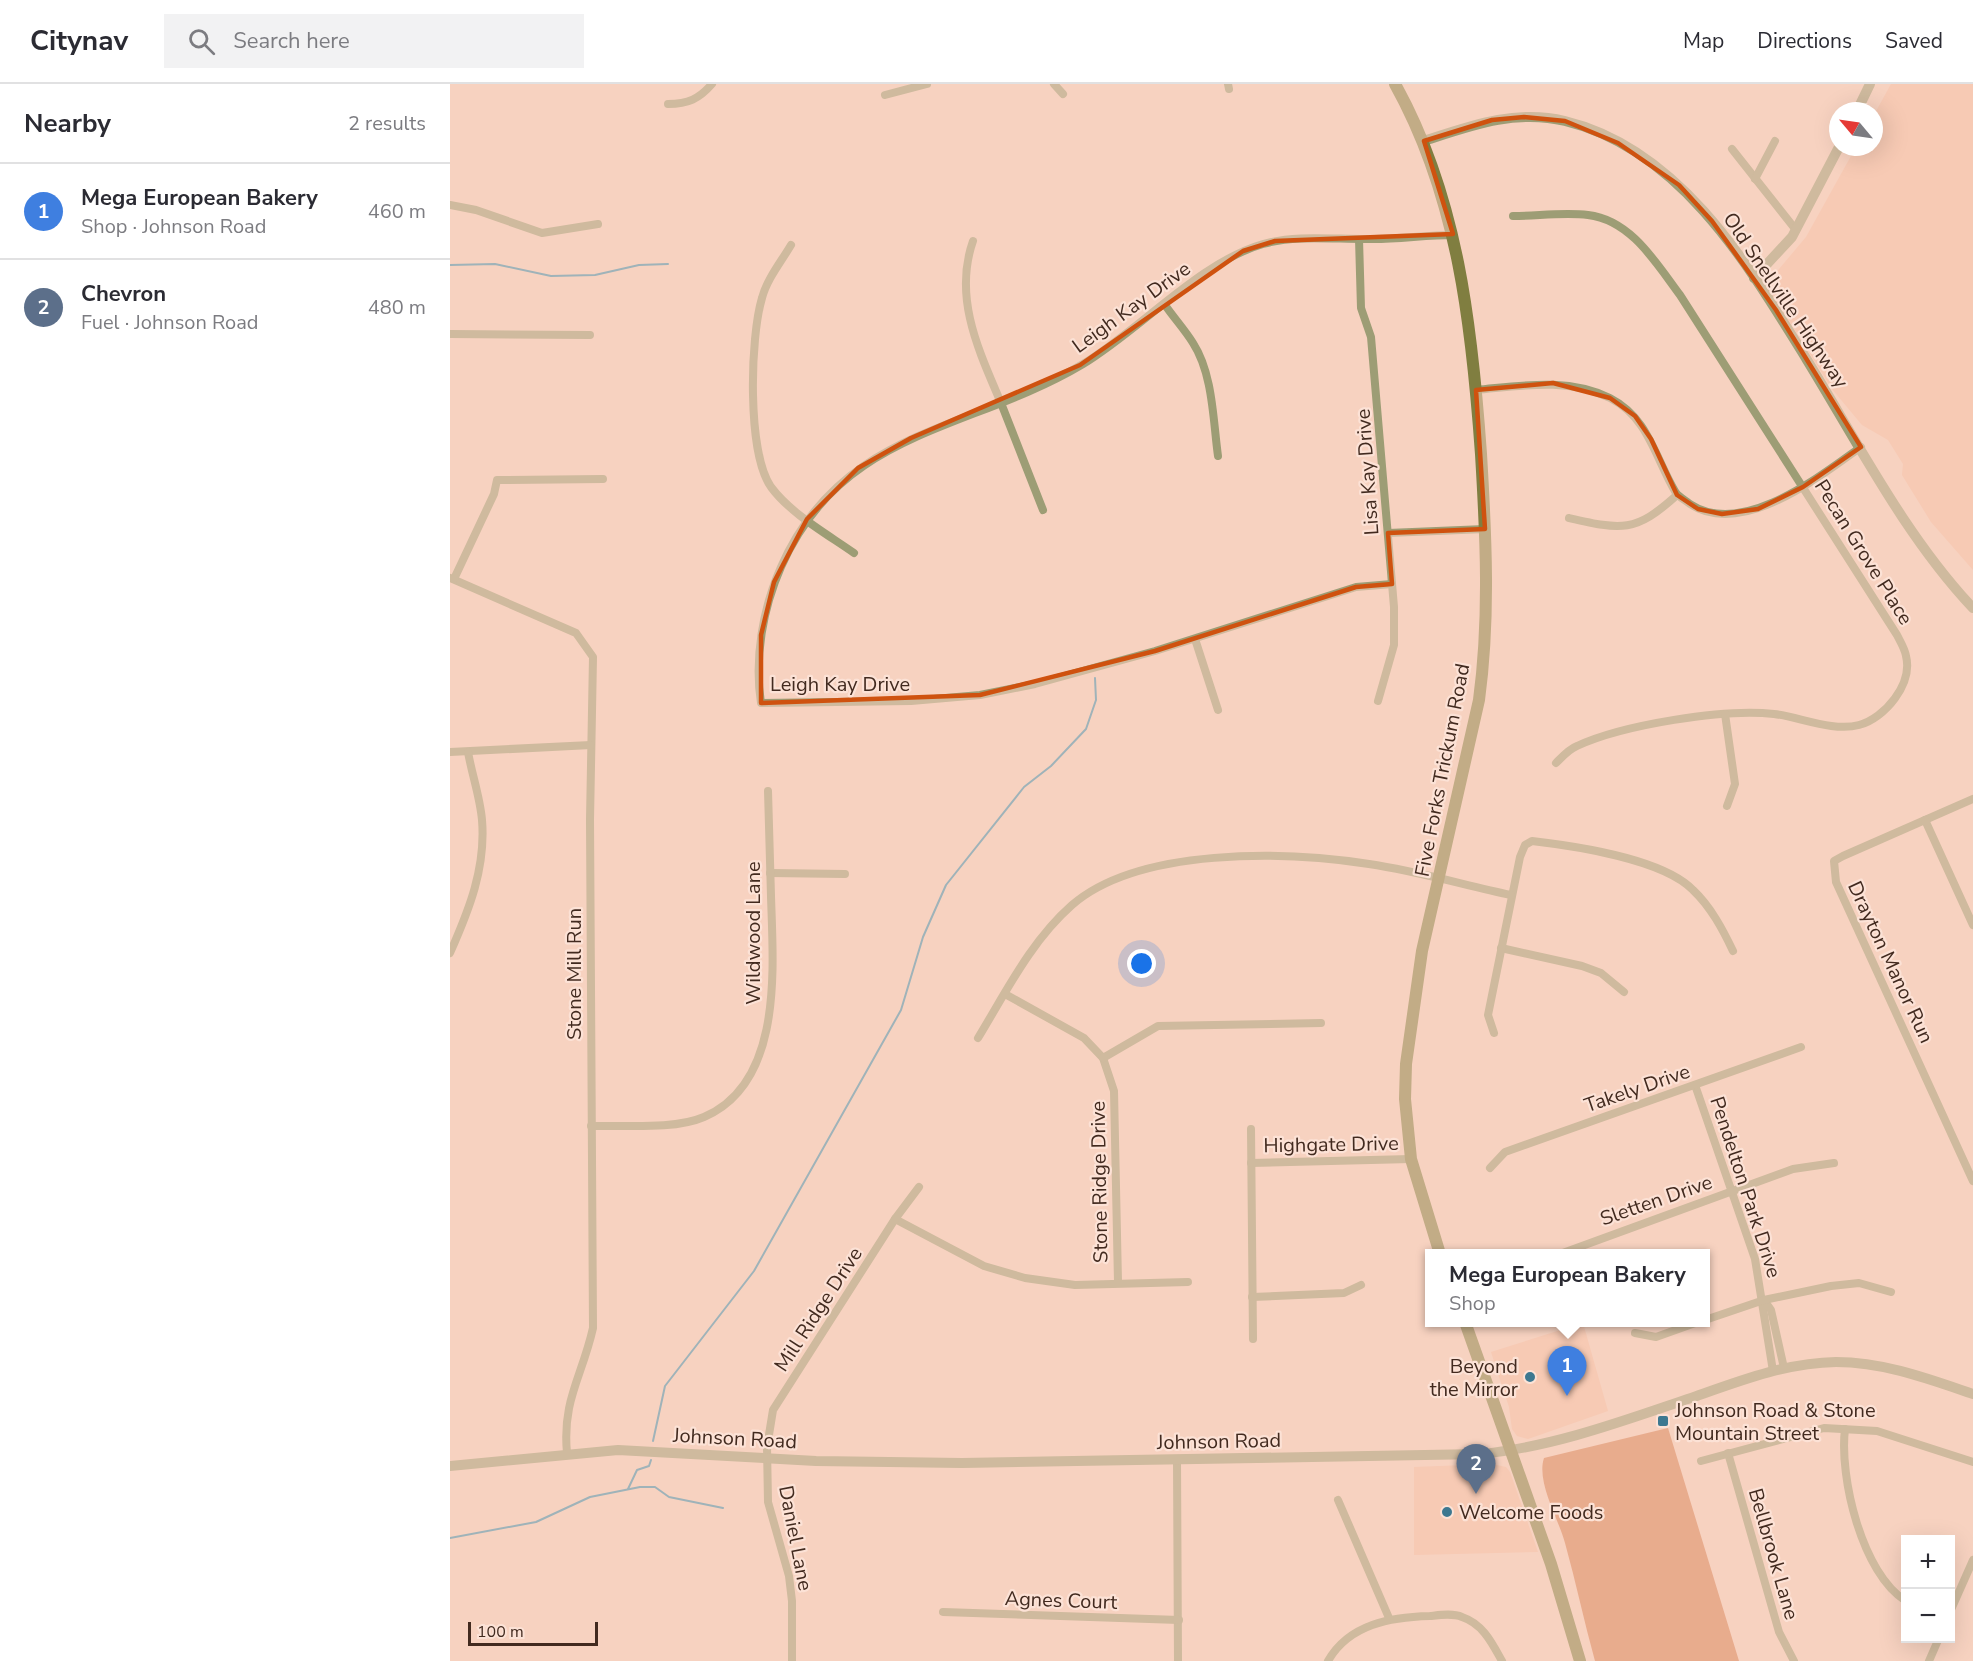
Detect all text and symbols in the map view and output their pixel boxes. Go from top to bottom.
search box [164,14,584,68]
text: Citynav [30,22,128,60]
icon: search [185,25,218,58]
text: Search here [233,26,350,56]
text: Map [1683,27,1724,55]
text: Directions [1757,27,1852,55]
text: Saved [1885,27,1943,55]
north arrow [1829,102,1883,156]
text: Nearby [24,106,111,141]
text: 2 results [348,110,426,137]
text: Mega European Bakery [81,183,318,213]
text: 1 [38,198,50,225]
text: 460 m [368,198,426,225]
street label: Old Snellville Highway [1717,207,1855,394]
text: Shop · Johnson Road [81,213,266,240]
street label: Leigh Kay Drive [1067,255,1196,360]
text: Chevron [81,279,166,309]
text: 2 [38,294,50,321]
text: 480 m [368,294,426,321]
text: Fuel · Johnson Road [81,309,258,336]
street label: Lisa Kay Drive [1350,408,1385,536]
street label: Pecan Grove Place [1808,475,1919,630]
street label: Five Forks Trickum Road [1409,661,1476,879]
street label: Leigh Kay Drive [770,671,910,698]
street label: Wildwood Lane [740,861,767,1005]
street label: Drayton Manor Run [1841,877,1940,1048]
street label: Stone Mill Run [561,908,588,1040]
your location [1127,949,1156,978]
street label: Takely Drive [1581,1058,1694,1119]
street label: Pendelton Park Drive [1703,1093,1788,1281]
street label: Stone Ridge Drive [1085,1101,1114,1263]
street label: Highgate Drive [1263,1130,1399,1159]
street label: Sletten Drive [1596,1169,1716,1232]
street label: Mill Ridge Drive [768,1242,869,1377]
popup [1425,1249,1710,1327]
text: Mega European Bakery [1449,1260,1686,1290]
text: Shop [1449,1290,1496,1317]
pin: 1 [1548,1346,1586,1396]
place label: Beyond the Mirror [1430,1353,1518,1403]
marker: Beyond the Mirror [1523,1370,1537,1384]
place label: Johnson Road & Stone Mountain Street [1674,1397,1876,1447]
marker: Johnson Road & Stone Mountain Street [1656,1414,1670,1428]
street label: Johnson Road [671,1422,798,1455]
street label: Johnson Road [1156,1427,1281,1456]
pin: 2 [1456,1444,1496,1494]
street label: Daniel Lane [772,1483,819,1593]
street label: Bellbrook Lane [1742,1485,1805,1623]
place label: Welcome Foods [1459,1499,1603,1526]
marker: Welcome Foods [1440,1505,1454,1519]
map controls [1901,1535,1955,1643]
button: + [1901,1535,1955,1589]
street label: Agnes Court [1004,1585,1119,1616]
button: − [1901,1589,1955,1643]
scale bar [468,1619,598,1646]
text: 100 m [477,1621,524,1643]

